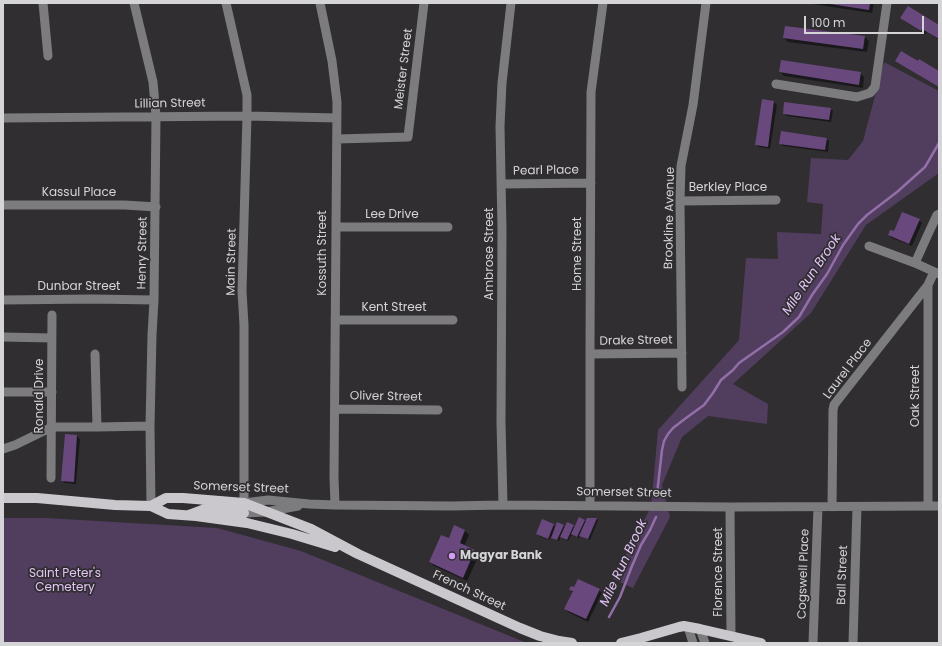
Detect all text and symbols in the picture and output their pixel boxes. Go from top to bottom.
scale bar [806,8,926,34]
text: 100 m [811,14,845,31]
street label: Meister Street [392,28,416,110]
street label: Lillian Street [134,96,206,112]
street label: Pearl Place [513,163,579,179]
street label: Brookline Avenue [662,167,678,269]
street label: Berkley Place [689,181,767,195]
street label: Kassul Place [42,186,116,200]
street label: Lee Drive [365,208,419,222]
street label: Ambrose Street [483,208,497,300]
street label: Kossuth Street [316,210,330,296]
street label: Henry Street [135,216,151,290]
street label: Home Street [571,217,585,291]
street label: Main Street [224,228,240,296]
water label: Mile Run Brook [779,232,845,318]
street label: Dunbar Street [38,280,120,294]
street label: Kent Street [361,301,427,315]
street label: Drake Street [599,333,673,349]
street label: Laurel Place [821,336,875,402]
street label: Ronald Drive [33,358,47,434]
street label: Oak Street [909,365,923,427]
street label: Oliver Street [350,389,422,405]
street label: Somerset Street [193,479,289,497]
street label: Somerset Street [576,485,672,501]
water label: Mile Run Brook [597,517,651,609]
street label: Florence Street [712,527,726,617]
street label: Cogswell Place [795,529,813,619]
street label: Ball Street [835,545,851,605]
place label: Magyar Bank [460,549,542,563]
marker: Magyar Bank [447,551,457,561]
park label: Saint Peter's Cemetery [29,567,101,595]
street label: French Street [430,568,508,614]

